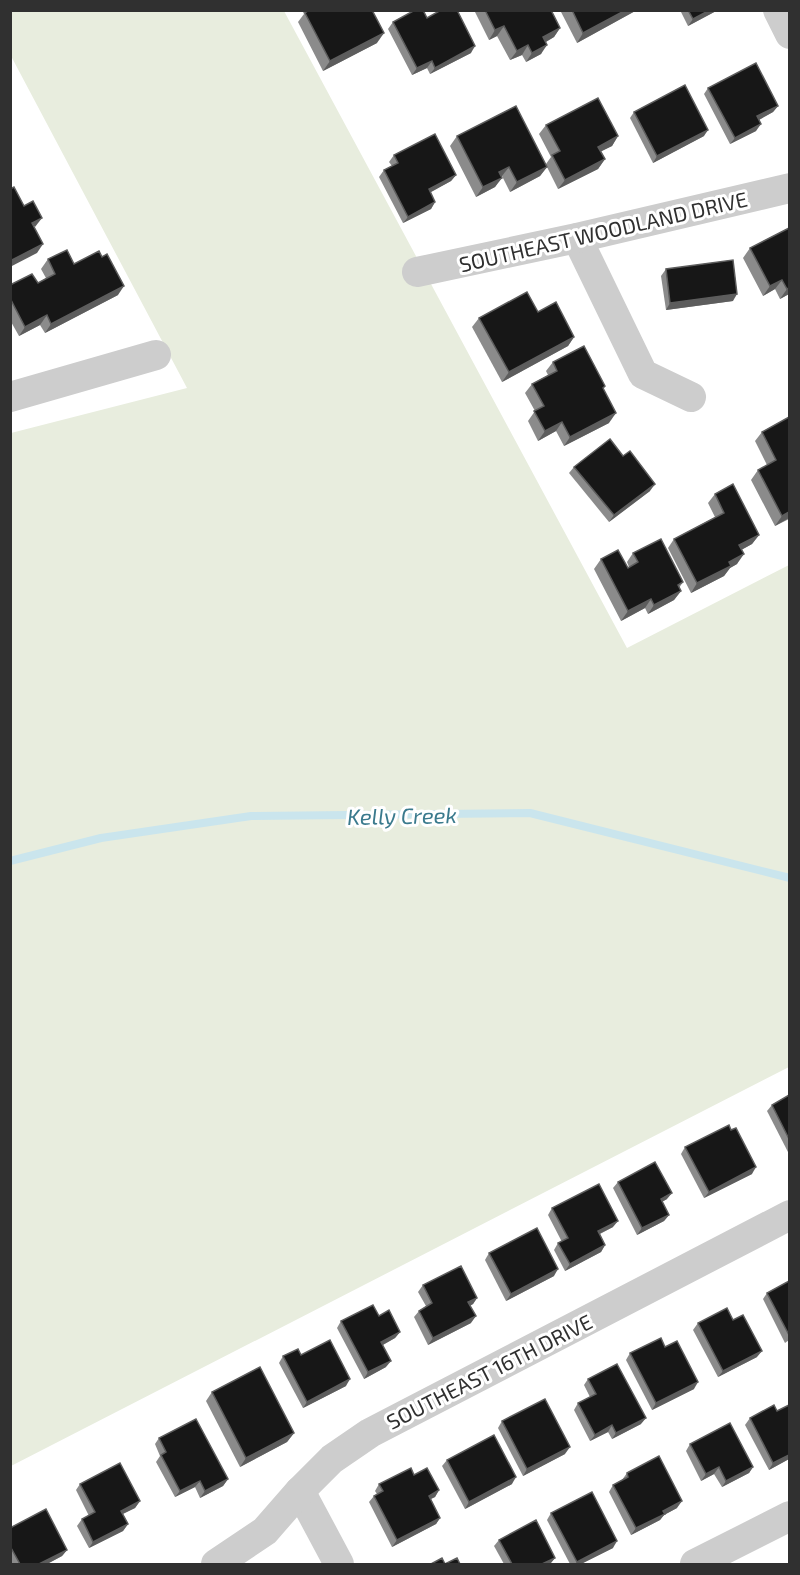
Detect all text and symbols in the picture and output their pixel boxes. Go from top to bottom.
street label: SOUTHEAST WOODLAND DRIVE [456,186,750,276]
water label: Kelly Creek [347,801,457,830]
street label: SOUTHEAST 16TH DRIVE [382,1308,596,1434]

